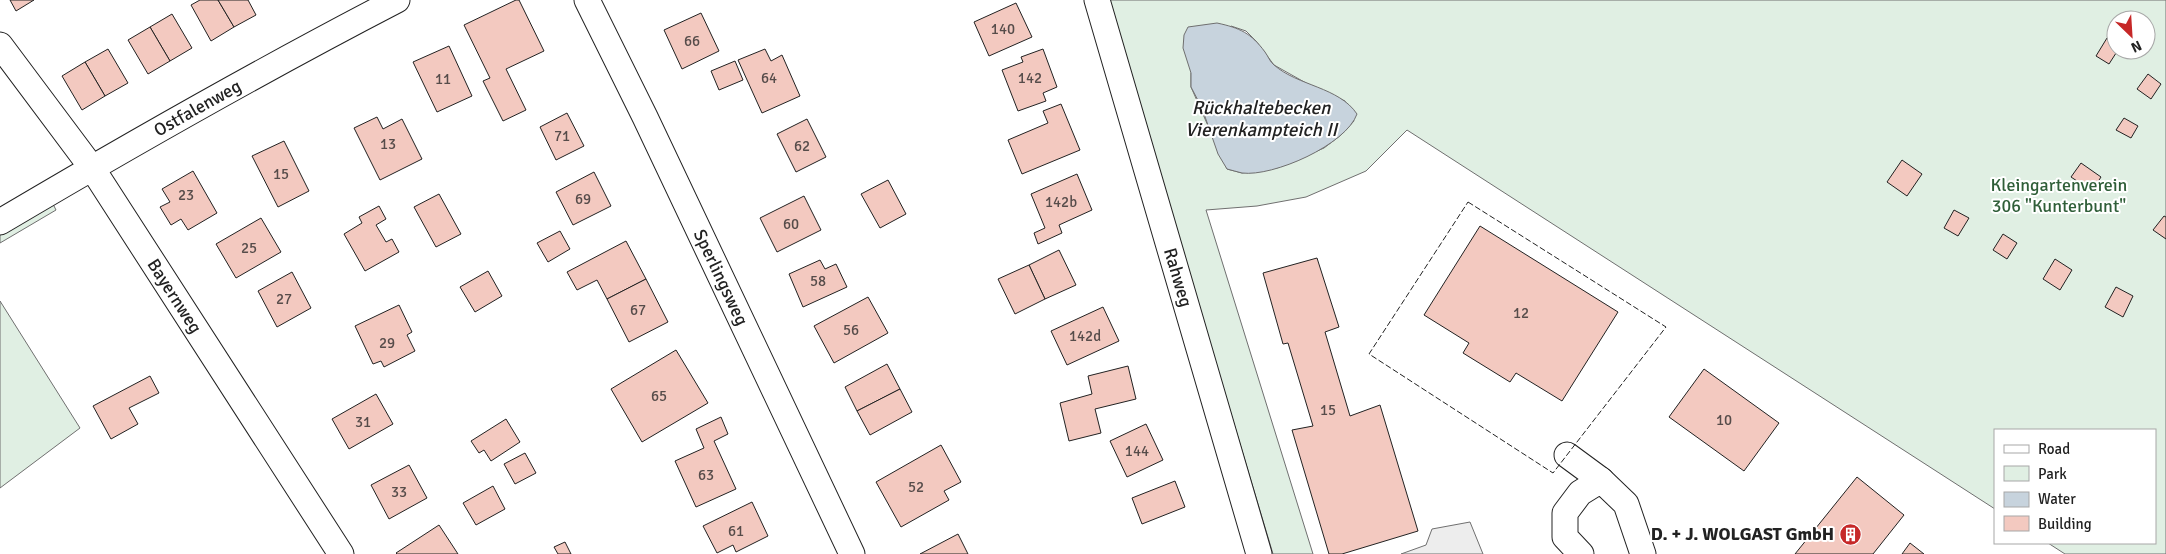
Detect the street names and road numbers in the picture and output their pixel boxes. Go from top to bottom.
street label: Ostfalenweg [150,75,245,141]
street label: Sperlingsweg [689,226,753,329]
street label: Rahweg [1159,245,1197,310]
street label: Bayernweg [142,255,207,338]

